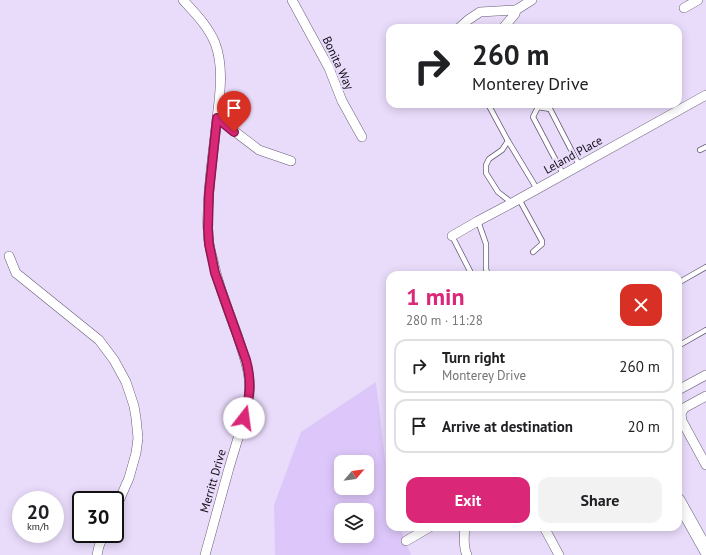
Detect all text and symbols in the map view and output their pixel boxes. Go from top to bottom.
street label: Bonita Way [320,34,358,92]
text: 260 m [472,36,549,73]
icon: right [406,40,458,92]
text: Monterey Drive [472,72,589,95]
pin [217,91,251,132]
icon: arrive [223,97,245,119]
street label: Leland Place [541,132,605,177]
text: 1 min [406,281,465,312]
button: close [620,284,662,326]
text: 280 m · 11:28 [406,312,483,329]
text: Turn right [442,348,505,367]
icon: right [408,355,430,377]
text: 260 m [619,357,660,376]
text: Monterey Drive [442,367,526,384]
position arrow [223,397,265,439]
icon: arrive [408,415,430,437]
text: Arrive at destination [442,417,573,436]
text: 20 m [627,417,660,436]
street label: Merritt Drive [196,447,229,514]
north arrow [334,455,374,495]
map controls [334,455,374,543]
button: Exit [406,477,530,523]
button: Share [538,477,662,523]
speed limit sign: 30 [72,491,124,543]
text: 20 [27,499,49,525]
button: layers [334,503,374,543]
text: km/h [27,520,49,533]

